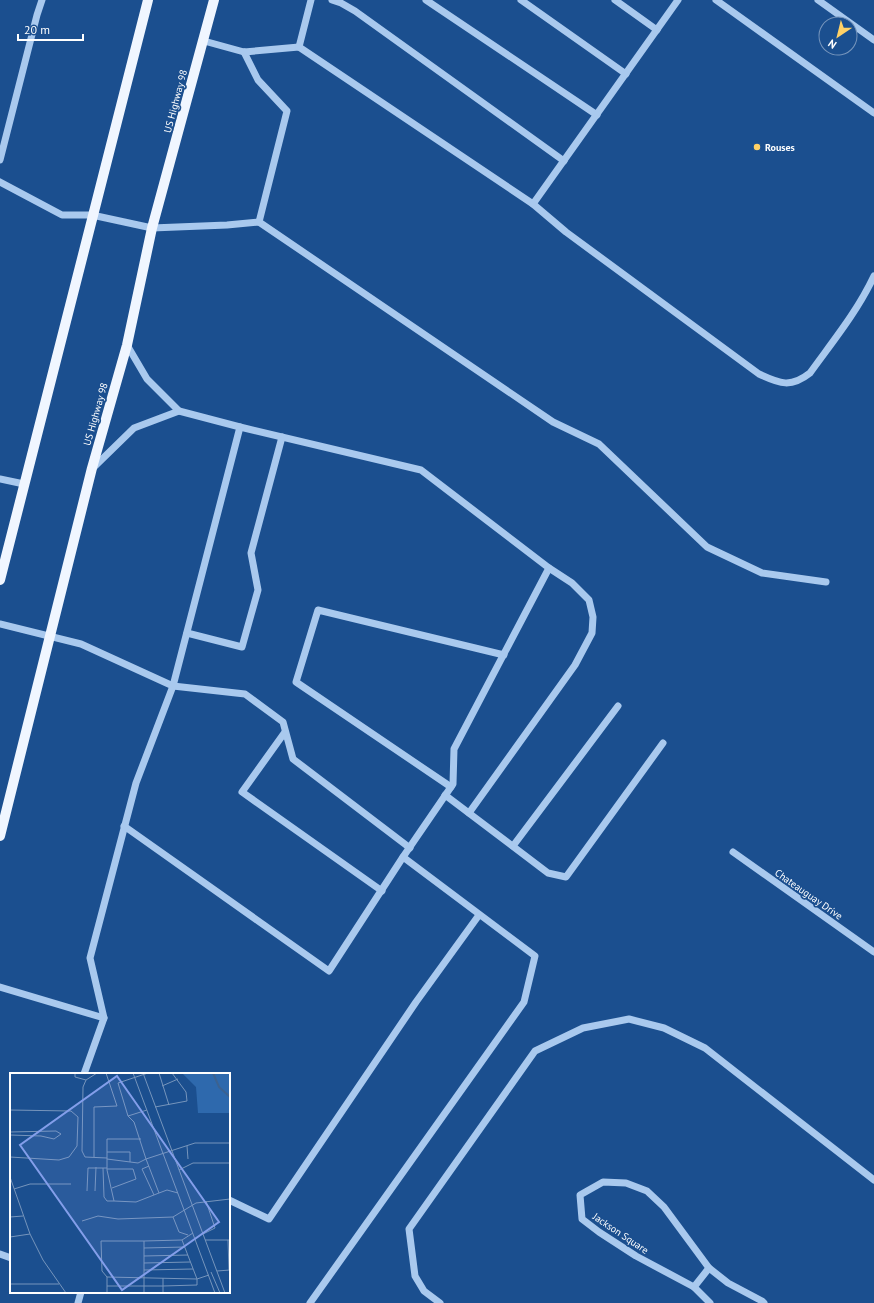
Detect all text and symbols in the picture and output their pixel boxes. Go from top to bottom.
scale bar [18,16,83,42]
north arrow [818,16,858,56]
text: 20 m [24,22,50,37]
text: N [825,36,839,52]
street label: US Highway 98 [161,68,190,134]
place label: Rouses [765,141,795,154]
marker: Rouses [752,142,762,152]
street label: US Highway 98 [80,381,111,447]
street label: Chateauguay Drive [772,866,845,923]
inset map [10,1073,230,1293]
street label: Jackson Square [590,1209,651,1257]

